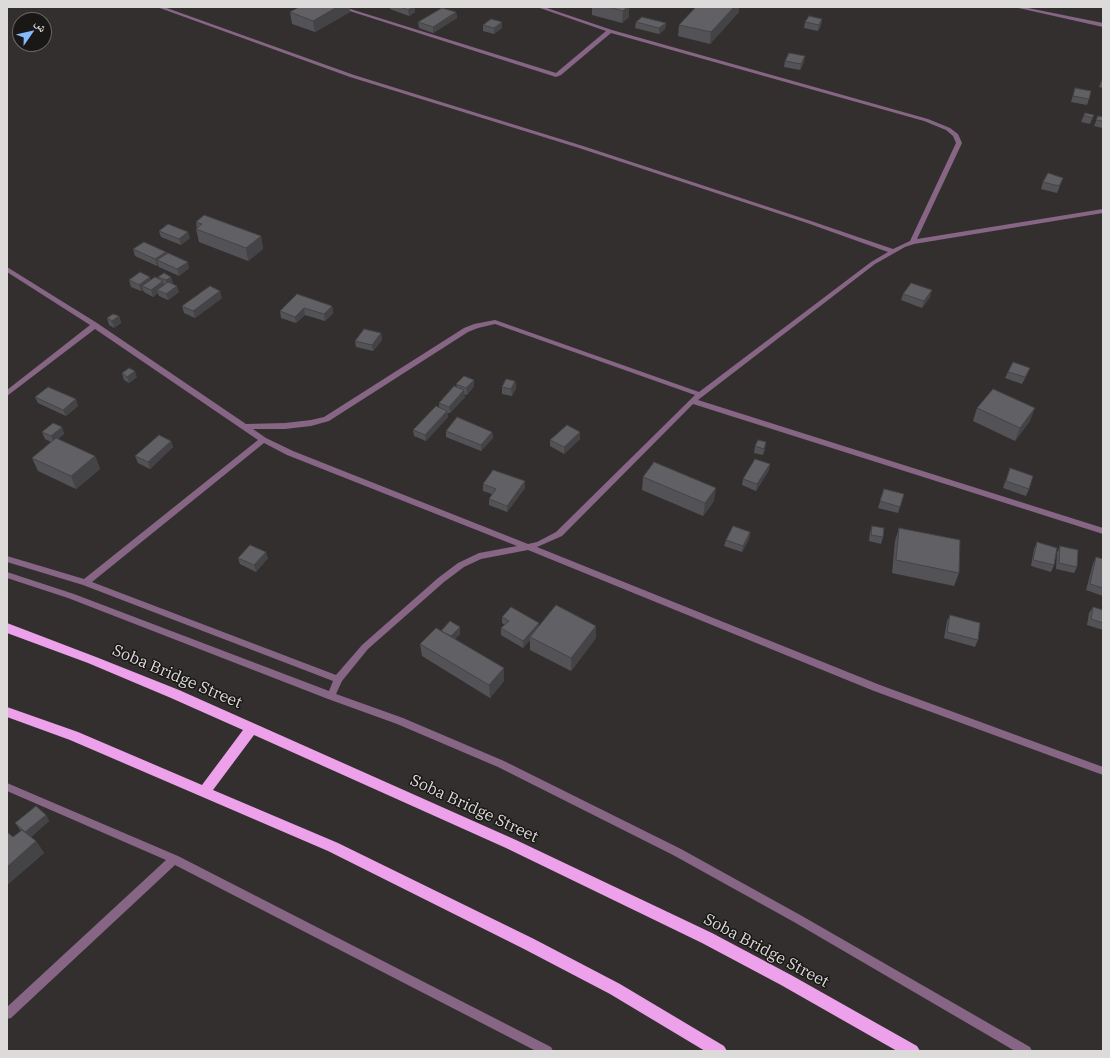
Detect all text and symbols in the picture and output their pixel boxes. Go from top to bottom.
north arrow [12,12,52,52]
text: ش [32,17,50,35]
street label: Soba Bridge Street [109,641,245,713]
street label: Soba Bridge Street [407,771,541,847]
street label: Soba Bridge Street [700,910,832,992]

